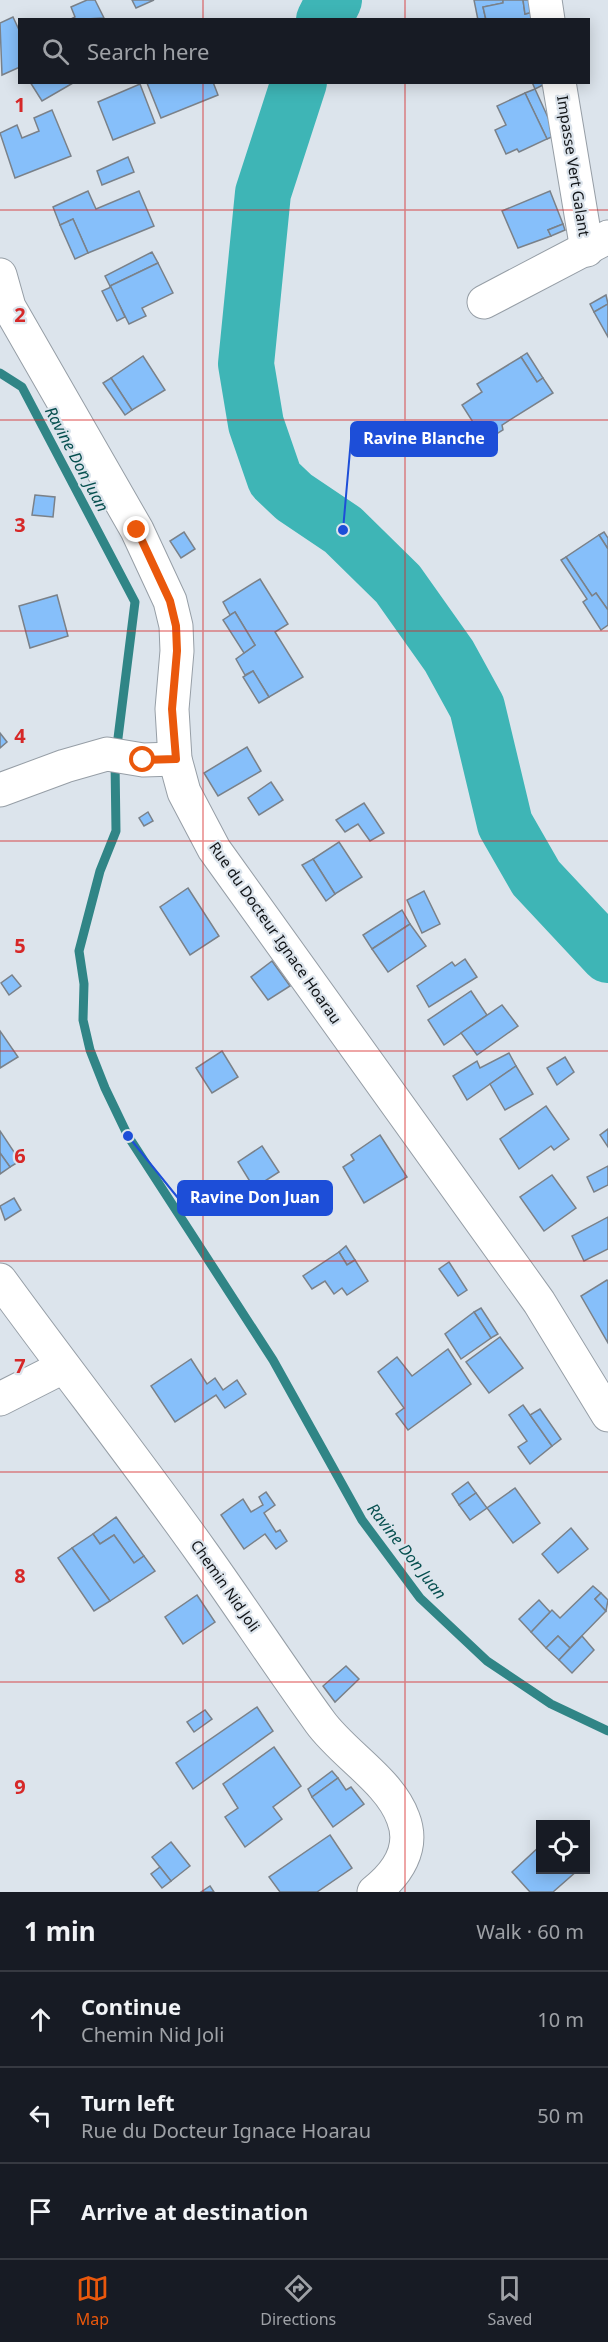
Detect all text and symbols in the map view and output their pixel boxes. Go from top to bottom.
search box [18,18,590,84]
icon: search [39,35,72,68]
text: Search here [87,36,209,66]
text: 1 [14,91,26,118]
street label: Impasse Vert Galant [553,94,595,238]
text: 2 [14,301,26,328]
water label: Ravine Don Juan [40,402,114,516]
callout: Ravine Blanche [351,422,497,456]
text: Ravine Blanche [363,427,485,449]
text: 3 [14,511,26,538]
route end [123,516,149,542]
text: 4 [14,722,26,749]
route start [129,746,155,772]
street label: Rue du Docteur Ignace Hoarau [205,838,346,1027]
text: 5 [14,932,26,959]
text: 6 [14,1142,26,1169]
callout: Ravine Don Juan [178,1181,332,1215]
text: Ravine Don Juan [190,1186,320,1208]
text: 7 [14,1352,26,1379]
water label: Ravine Don Juan [363,1498,451,1604]
street label: Chemin Nid Joli [187,1536,265,1635]
text: 8 [14,1562,26,1589]
text: 9 [14,1773,26,1800]
map controls [536,1820,590,1874]
button: locate [536,1820,590,1874]
text: 1 min [24,1913,96,1949]
text: Walk · 60 m [476,1918,584,1945]
text: Continue [81,1991,181,2021]
icon: ahead [24,2003,57,2036]
text: 10 m [537,2006,584,2033]
text: Chemin Nid Joli [81,2021,224,2048]
text: Turn left [81,2087,175,2117]
icon: left [24,2099,57,2132]
text: 50 m [537,2102,584,2129]
text: Rue du Docteur Ignace Hoarau [81,2117,371,2144]
icon: arrive [24,2195,57,2228]
text: Arrive at destination [81,2196,308,2226]
tab: Map [76,2272,109,2330]
tab: Directions [260,2272,336,2330]
tab: Saved [488,2272,532,2330]

